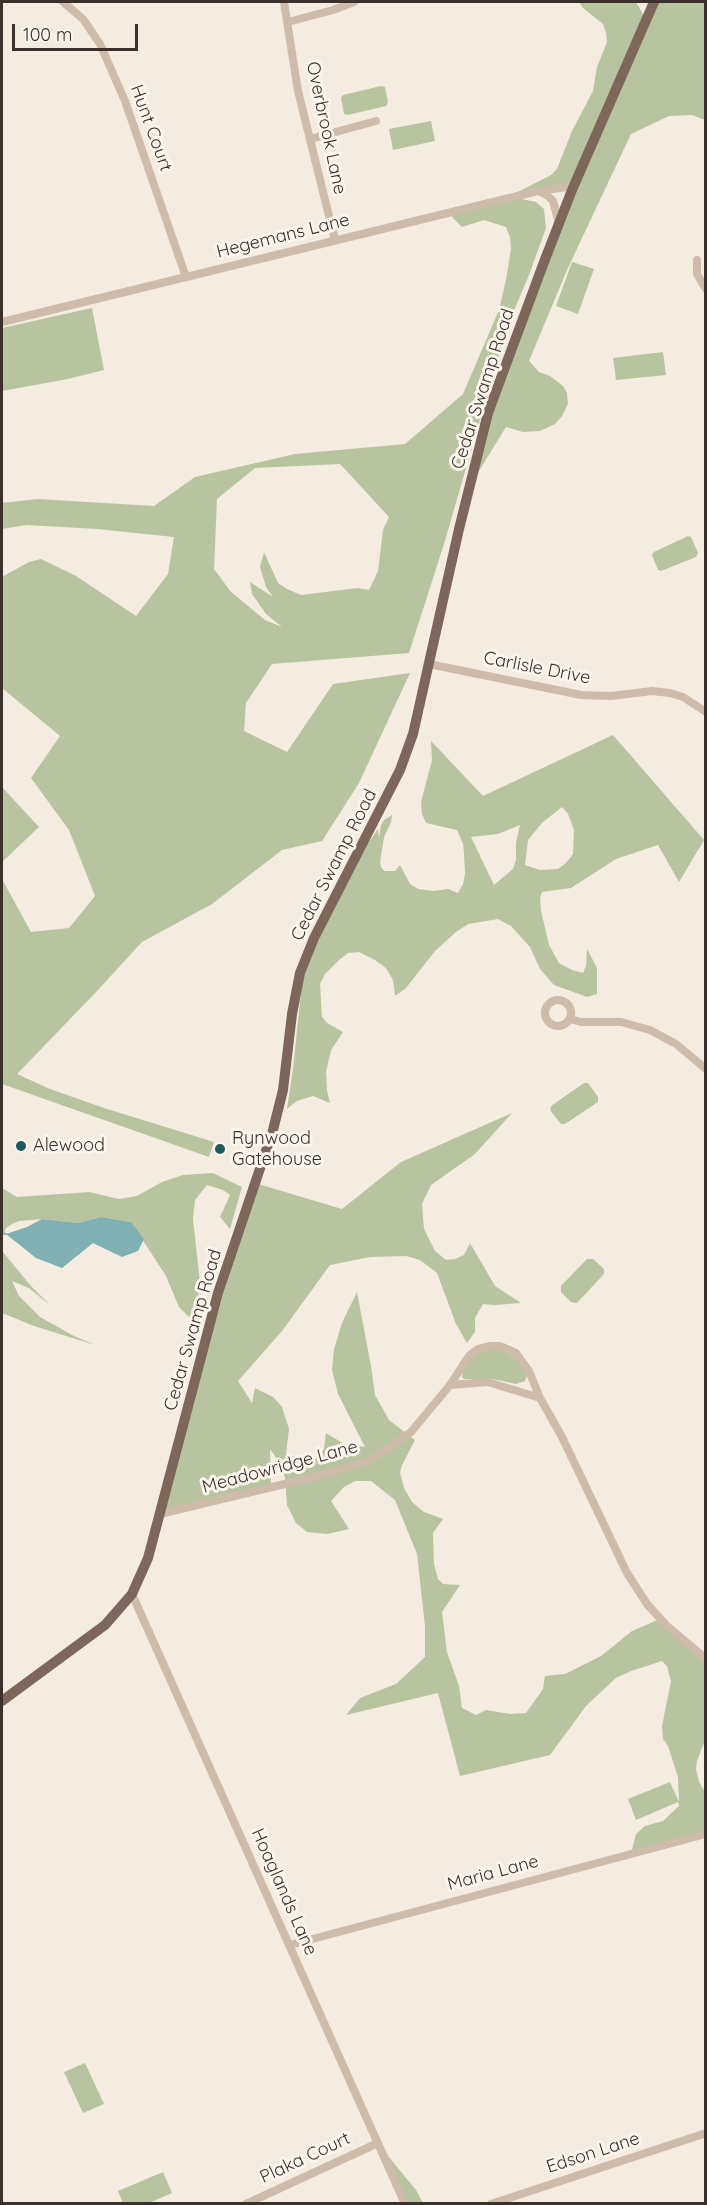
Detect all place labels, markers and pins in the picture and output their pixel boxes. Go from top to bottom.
place label: Rynwood Gatehouse [232,1128,322,1170]
place label: Alewood [33,1135,105,1157]
marker: Alewood [14,1139,28,1153]
marker: Rynwood Gatehouse [213,1142,227,1156]

